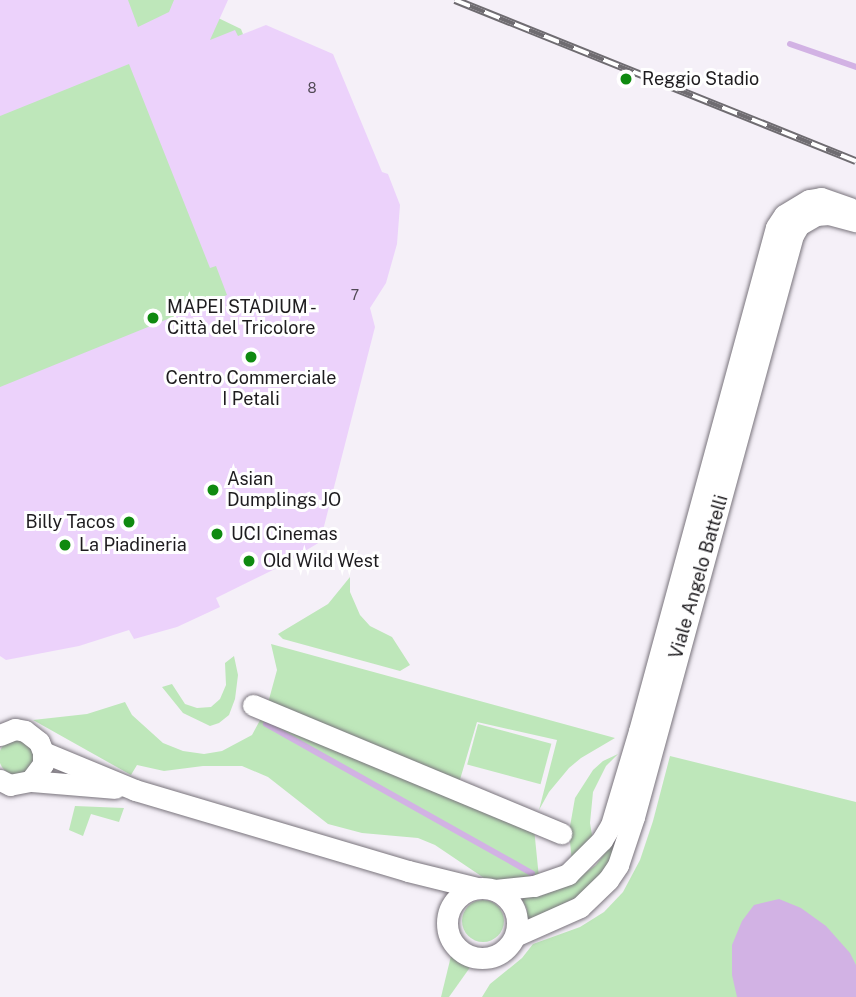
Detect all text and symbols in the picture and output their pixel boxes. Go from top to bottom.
place label: Reggio Stadio [642,68,759,90]
marker: Reggio Stadio [616,69,636,89]
house number: 8 [307,80,317,96]
house number: 7 [351,287,359,303]
place label: MAPEI STADIUM - Città del Tricolore [167,297,319,340]
marker: MAPEI STADIUM - Città del Tricolore [145,310,161,326]
marker: Centro Commerciale I Petali [243,349,259,365]
place label: Centro Commerciale I Petali [165,368,337,410]
place label: Asian Dumplings JO [227,469,341,512]
marker: Asian Dumplings JO [205,482,221,498]
street label: Viale Angelo Battelli [665,493,733,661]
place label: Billy Tacos [26,511,115,533]
marker: Billy Tacos [121,514,137,530]
place label: UCI Cinemas [231,523,338,545]
marker: UCI Cinemas [209,526,225,542]
place label: La Piadineria [79,534,187,556]
marker: La Piadineria [57,537,73,553]
place label: Old Wild West [263,550,380,572]
marker: Old Wild West [241,553,257,569]

